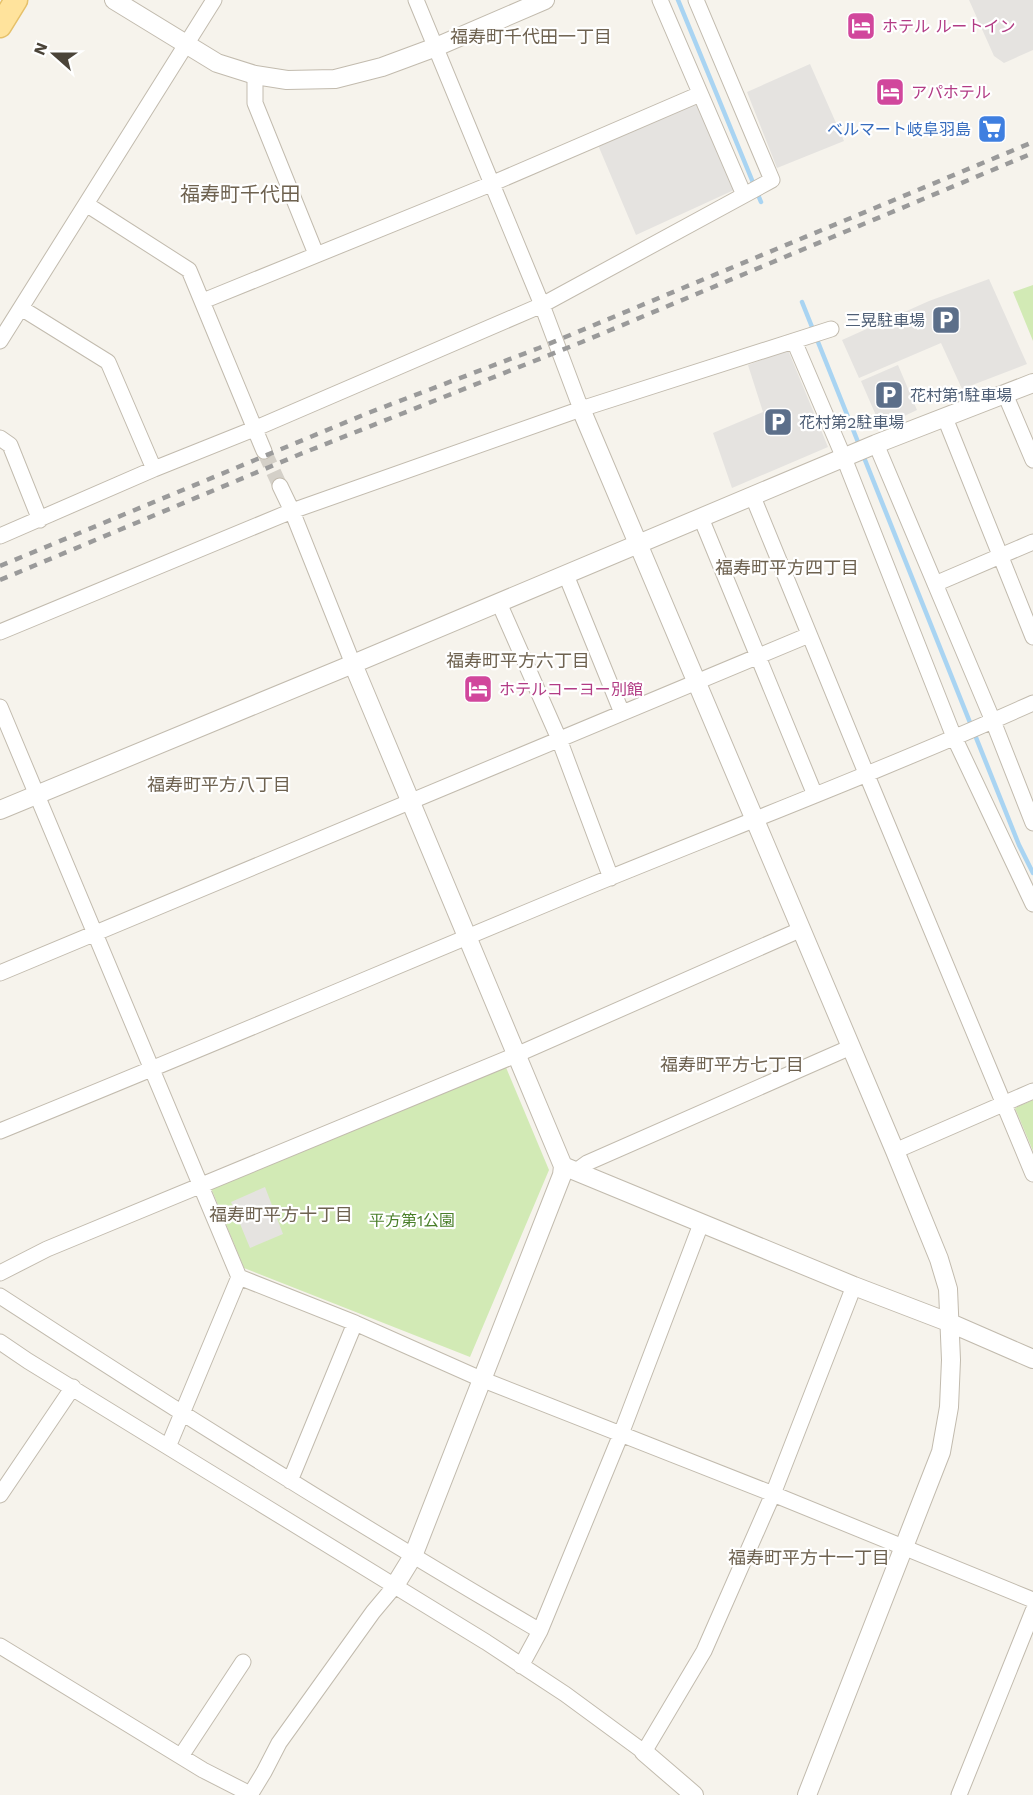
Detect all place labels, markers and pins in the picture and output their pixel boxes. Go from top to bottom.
hotel icon: ホテル ルートイン [845,10,877,42]
place label: ホテル ルートイン [882,17,1015,36]
hotel icon: アパホテル [874,76,906,108]
place label: アパホテル [911,83,991,102]
supermarket icon: ベルマート岐阜羽島 [976,113,1008,145]
place label: ベルマート岐阜羽島 [827,120,971,139]
parking icon: 三晃駐車場 [930,304,962,336]
place label: 三晃駐車場 [845,311,925,330]
parking icon: 花村第1駐車場 [873,379,905,411]
place label: 花村第1駐車場 [910,386,1012,405]
parking icon: 花村第2駐車場 [762,406,794,438]
place label: 花村第2駐車場 [799,413,904,432]
hotel icon: ホテルコーヨー別館 [462,673,494,705]
place label: ホテルコーヨー別館 [499,680,643,699]

